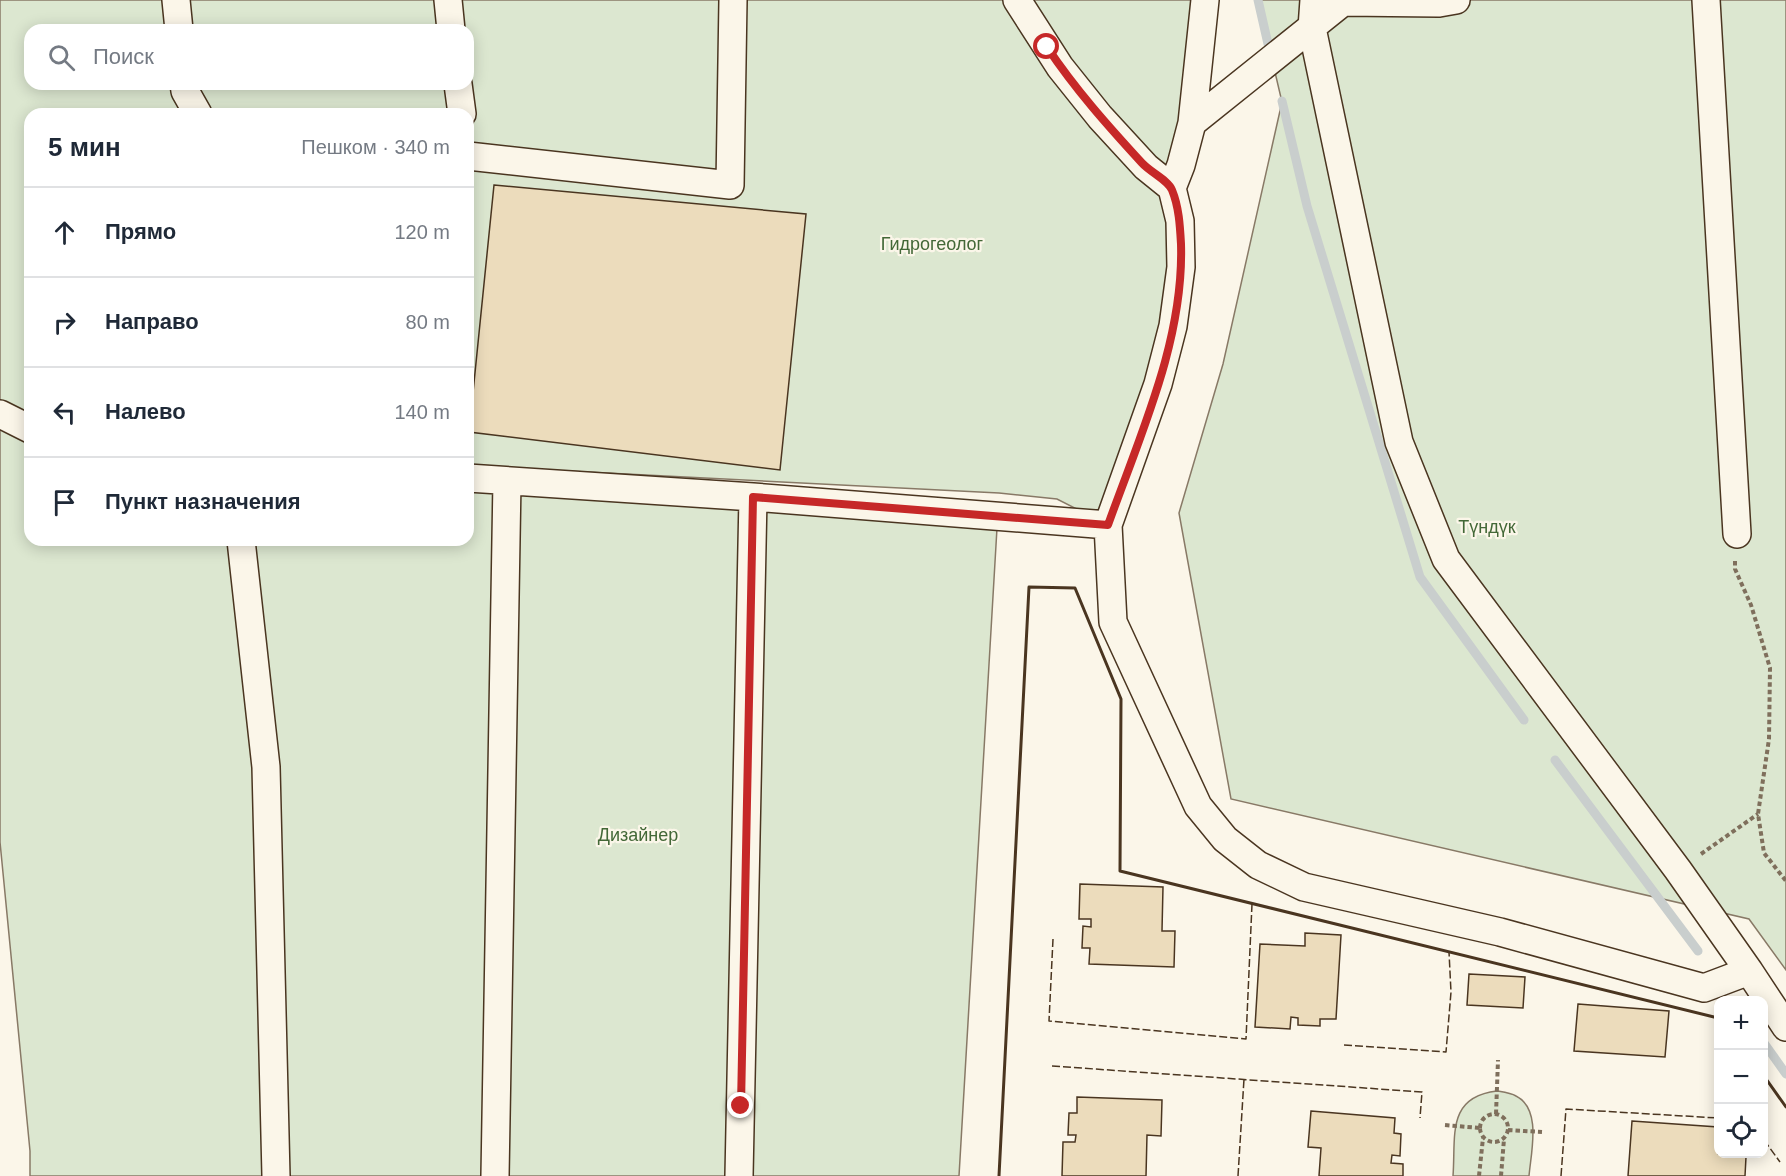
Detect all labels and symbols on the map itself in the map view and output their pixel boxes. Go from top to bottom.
route start [1033,33,1059,59]
park label: Гидрогеолог [881,234,984,254]
park label: Түндүк [1458,517,1516,537]
park label: Дизайнер [598,825,678,845]
route end [727,1092,753,1118]

